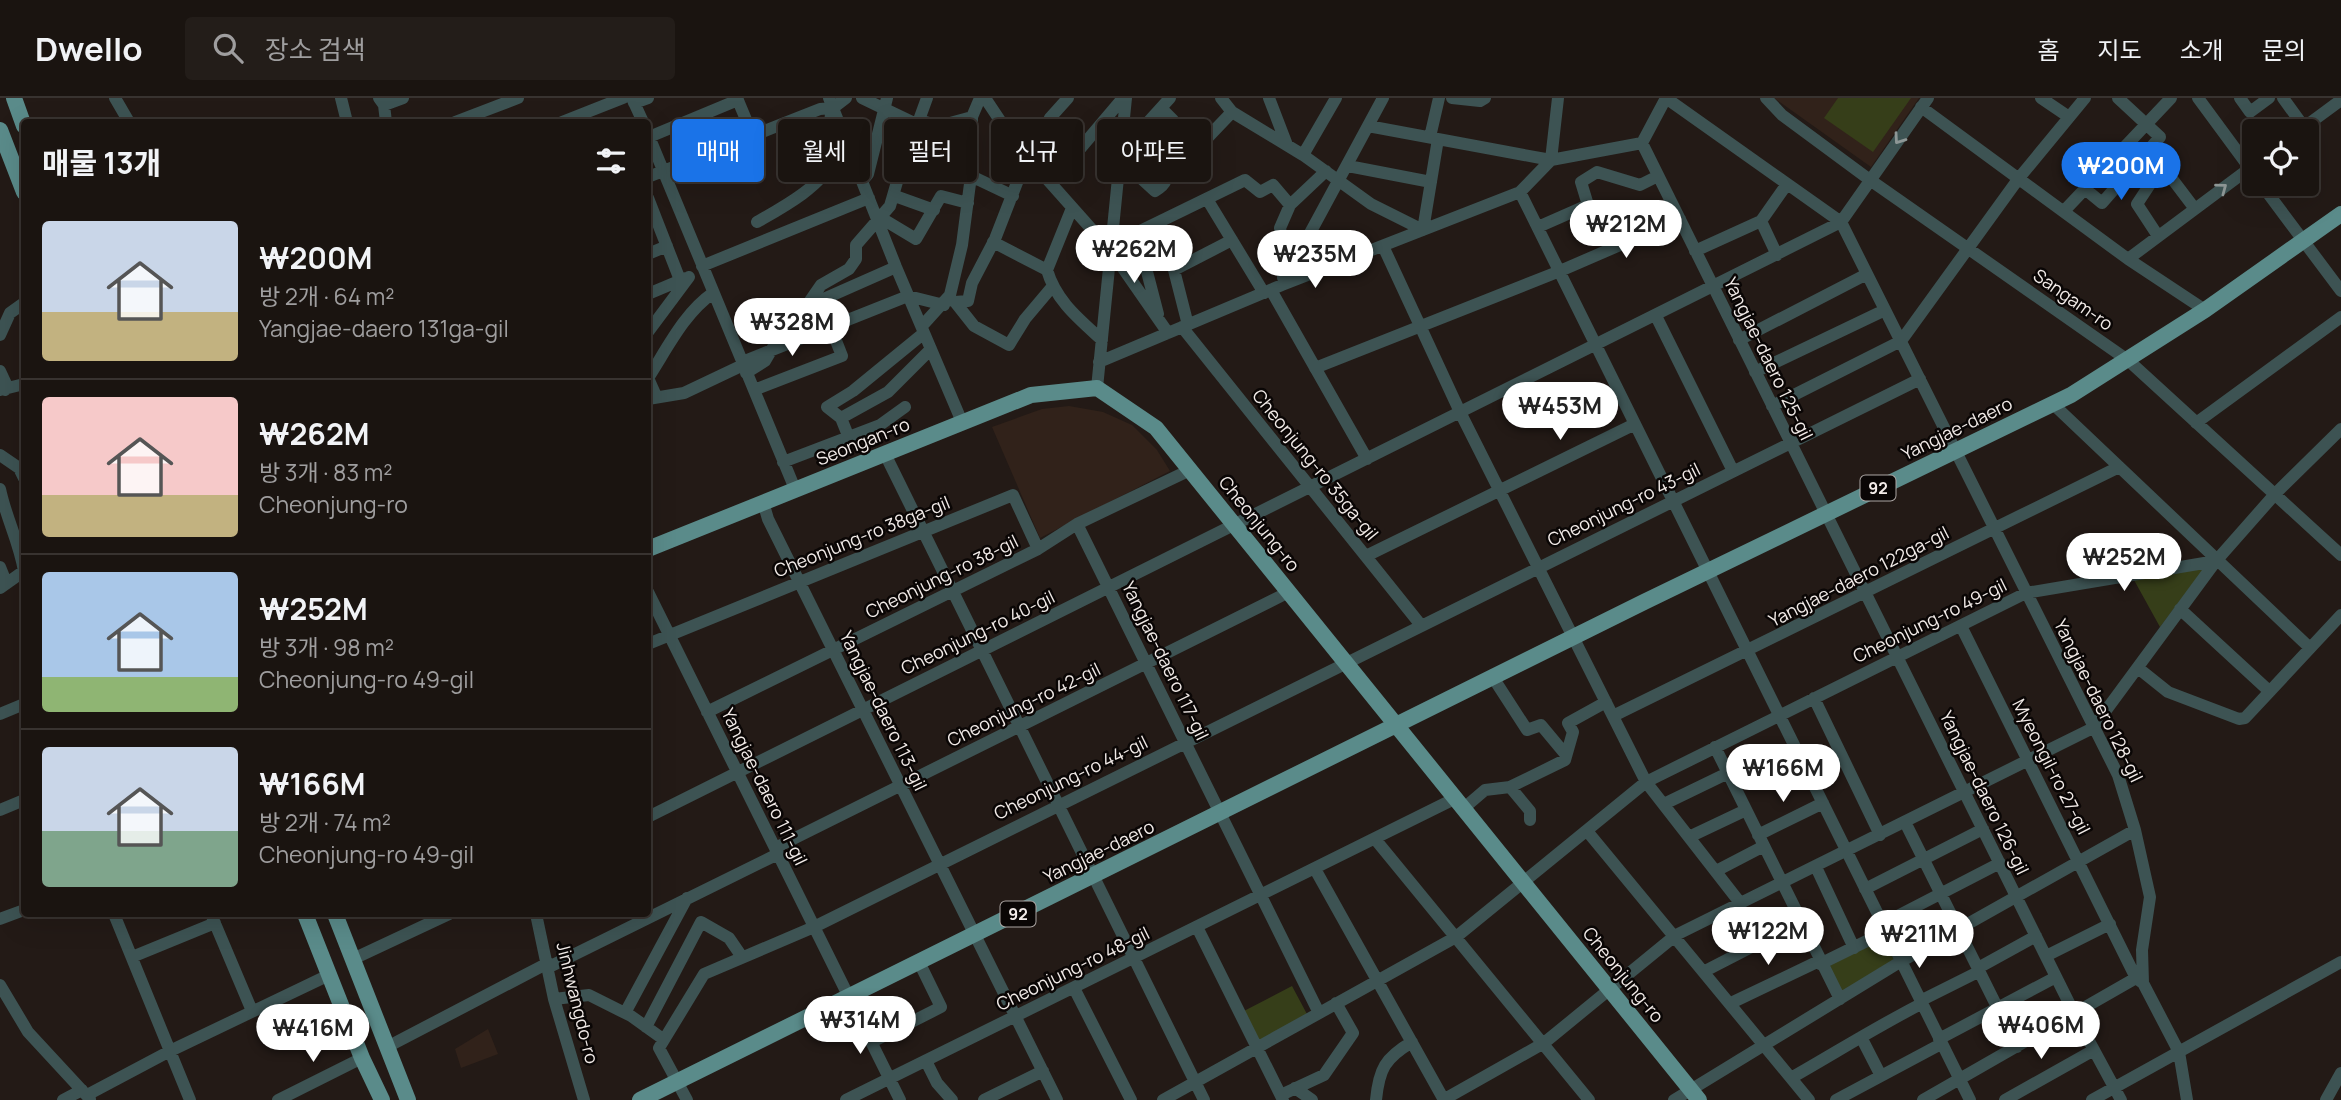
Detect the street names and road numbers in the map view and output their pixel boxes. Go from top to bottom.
street label: Sangam-ro [2029,263,2118,335]
street label: Yangjae-daero 125-gil [1719,273,1819,444]
street label: Cheonjung-ro 35ga-gil [1248,385,1382,545]
street label: Yangjae-daero [1897,391,2016,465]
street label: Seongan-ro [812,411,913,471]
street label: Cheonjung-ro 43-gil [1543,457,1704,552]
street label: Cheonjung-ro [1214,472,1304,576]
road number: 92 [1860,476,1896,500]
street label: Cheonjung-ro 38ga-gil [770,490,953,582]
street label: Yangjae-daero 122ga-gil [1764,520,1953,632]
street label: Cheonjung-ro 38-gil [861,529,1022,624]
street label: Cheonjung-ro 49-gil [1849,572,2010,668]
street label: Yangjae-daero 117-gil [1117,577,1215,744]
street label: Cheonjung-ro 40-gil [897,584,1058,680]
street label: Yangjae-daero 128-gil [2049,615,2149,786]
street label: Yangjae-daero 113-gil [835,627,933,794]
street label: Cheonjung-ro 42-gil [943,657,1104,752]
street label: Myeongil-ro 27-gil [2007,695,2096,838]
street label: Yangjae-daero 111-gil [716,704,813,869]
street label: Yangjae-daero 126-gil [1935,707,2035,878]
street label: Cheonjung-ro 44-gil [990,729,1151,825]
street label: Yangjae-daero [1039,814,1158,888]
road number: 92 [1000,902,1036,926]
street label: Cheonjung-ro 48-gil [992,921,1153,1016]
street label: Cheonjung-ro [1578,922,1670,1027]
street label: Jinhwangdo-ro [551,940,605,1066]

